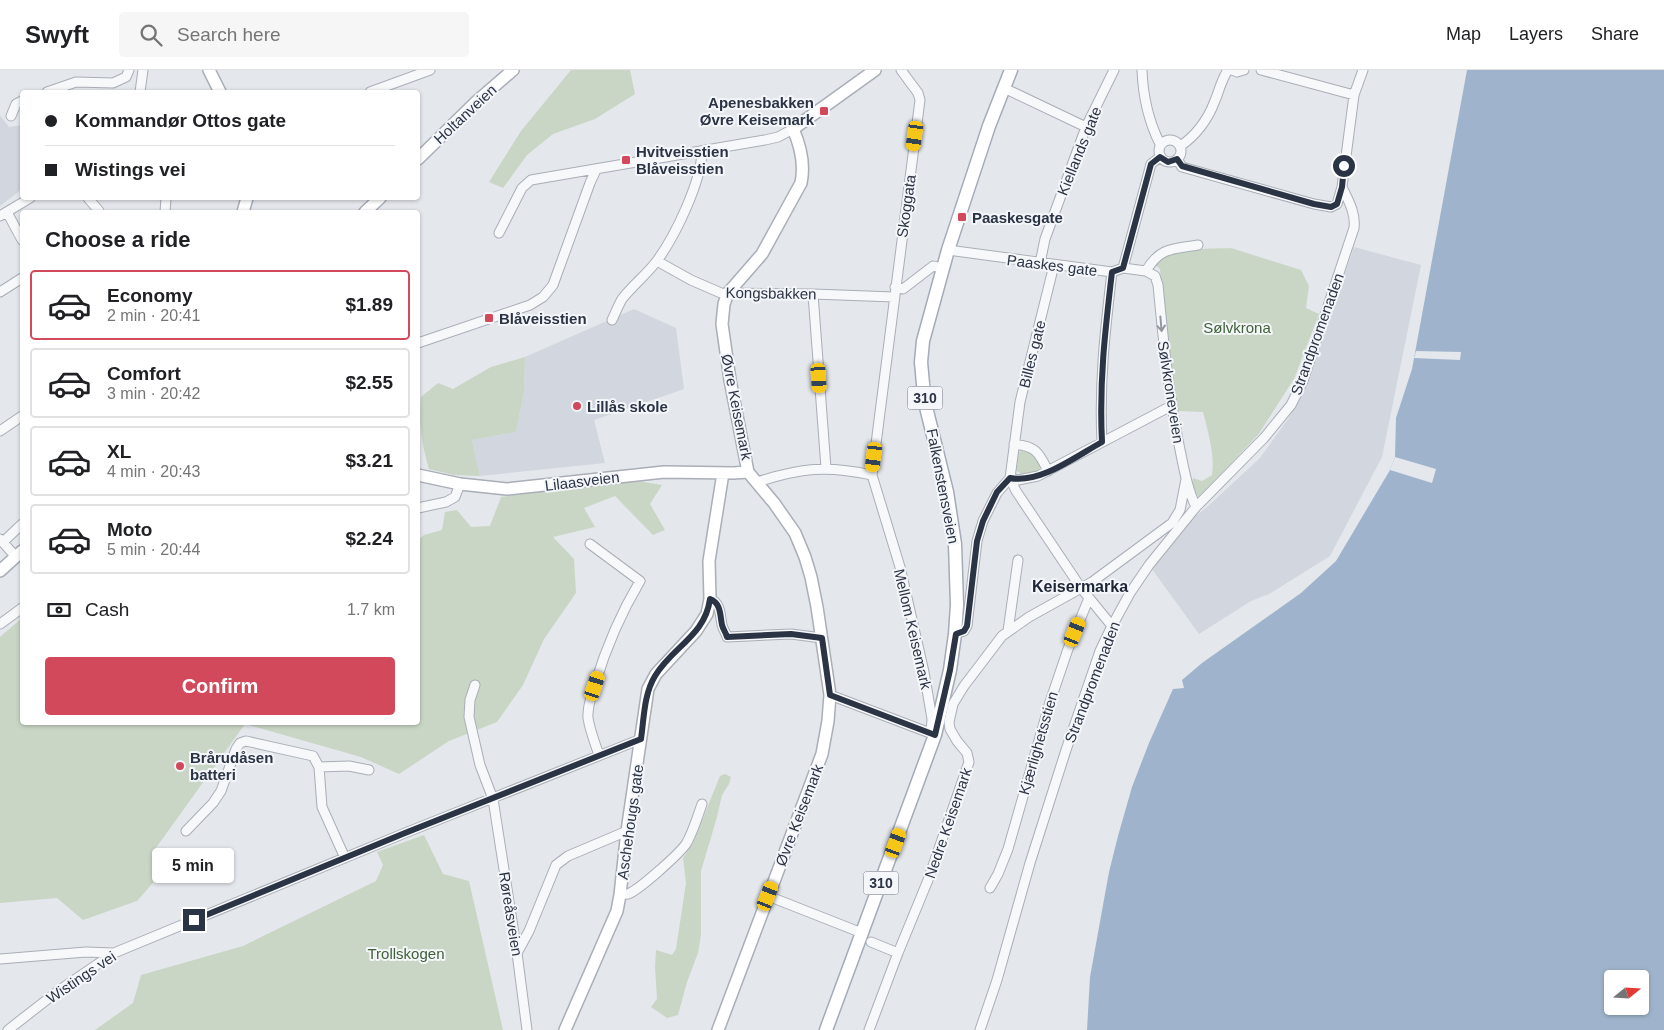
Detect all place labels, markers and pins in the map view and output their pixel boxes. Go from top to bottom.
place label: Apenesbakken Øvre Keisemark [700,94,815,128]
marker: Apenesbakken Øvre Keisemark [818,105,830,117]
place label: Hvitveisstien Blåveisstien [636,143,729,177]
marker: Hvitveisstien Blåveisstien [620,154,632,166]
place label: Paaskesgate [972,209,1063,226]
marker: Paaskesgate [956,211,968,223]
place label: Blåveisstien [499,310,587,327]
marker: Blåveisstien [483,312,495,324]
place label: Lillås skole [587,398,668,415]
marker: Lillås skole [571,400,583,412]
place label: Brårudåsen batteri [190,749,273,783]
marker: Brårudåsen batteri [174,760,186,772]

